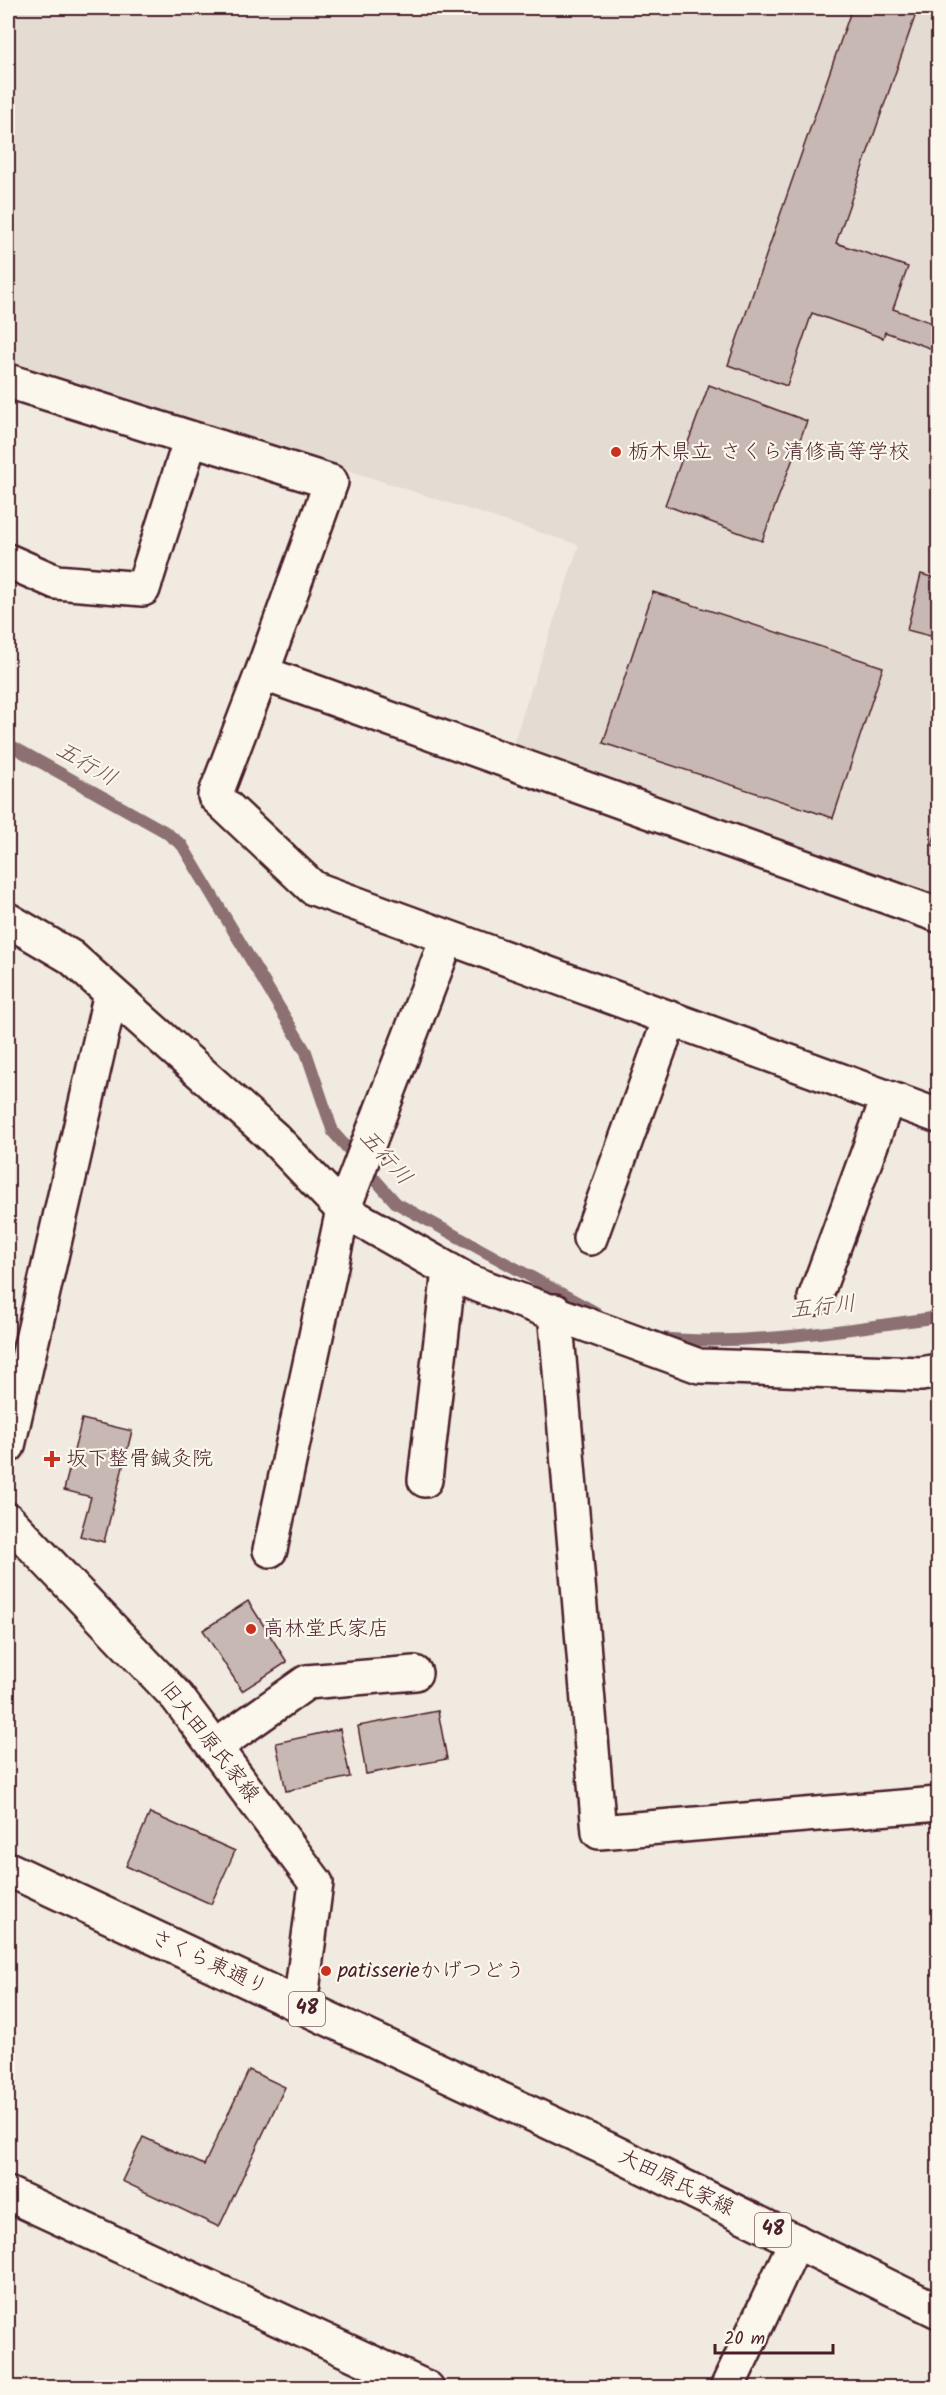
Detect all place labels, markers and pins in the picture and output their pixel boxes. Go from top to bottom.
place label: 栃木県立 さくら清修高等学校 [628,436,909,469]
marker: 栃木県立 さくら清修高等学校 [609,445,623,459]
place label: 坂下整骨鍼灸院 [66,1443,213,1476]
marker: 坂下整骨鍼灸院 [43,1450,61,1468]
place label: 高林堂氏家店 [263,1613,389,1646]
marker: 高林堂氏家店 [244,1622,258,1636]
place label: patisserieかげつどう [337,1955,525,1988]
marker: patisserieかげつどう [319,1964,333,1978]

